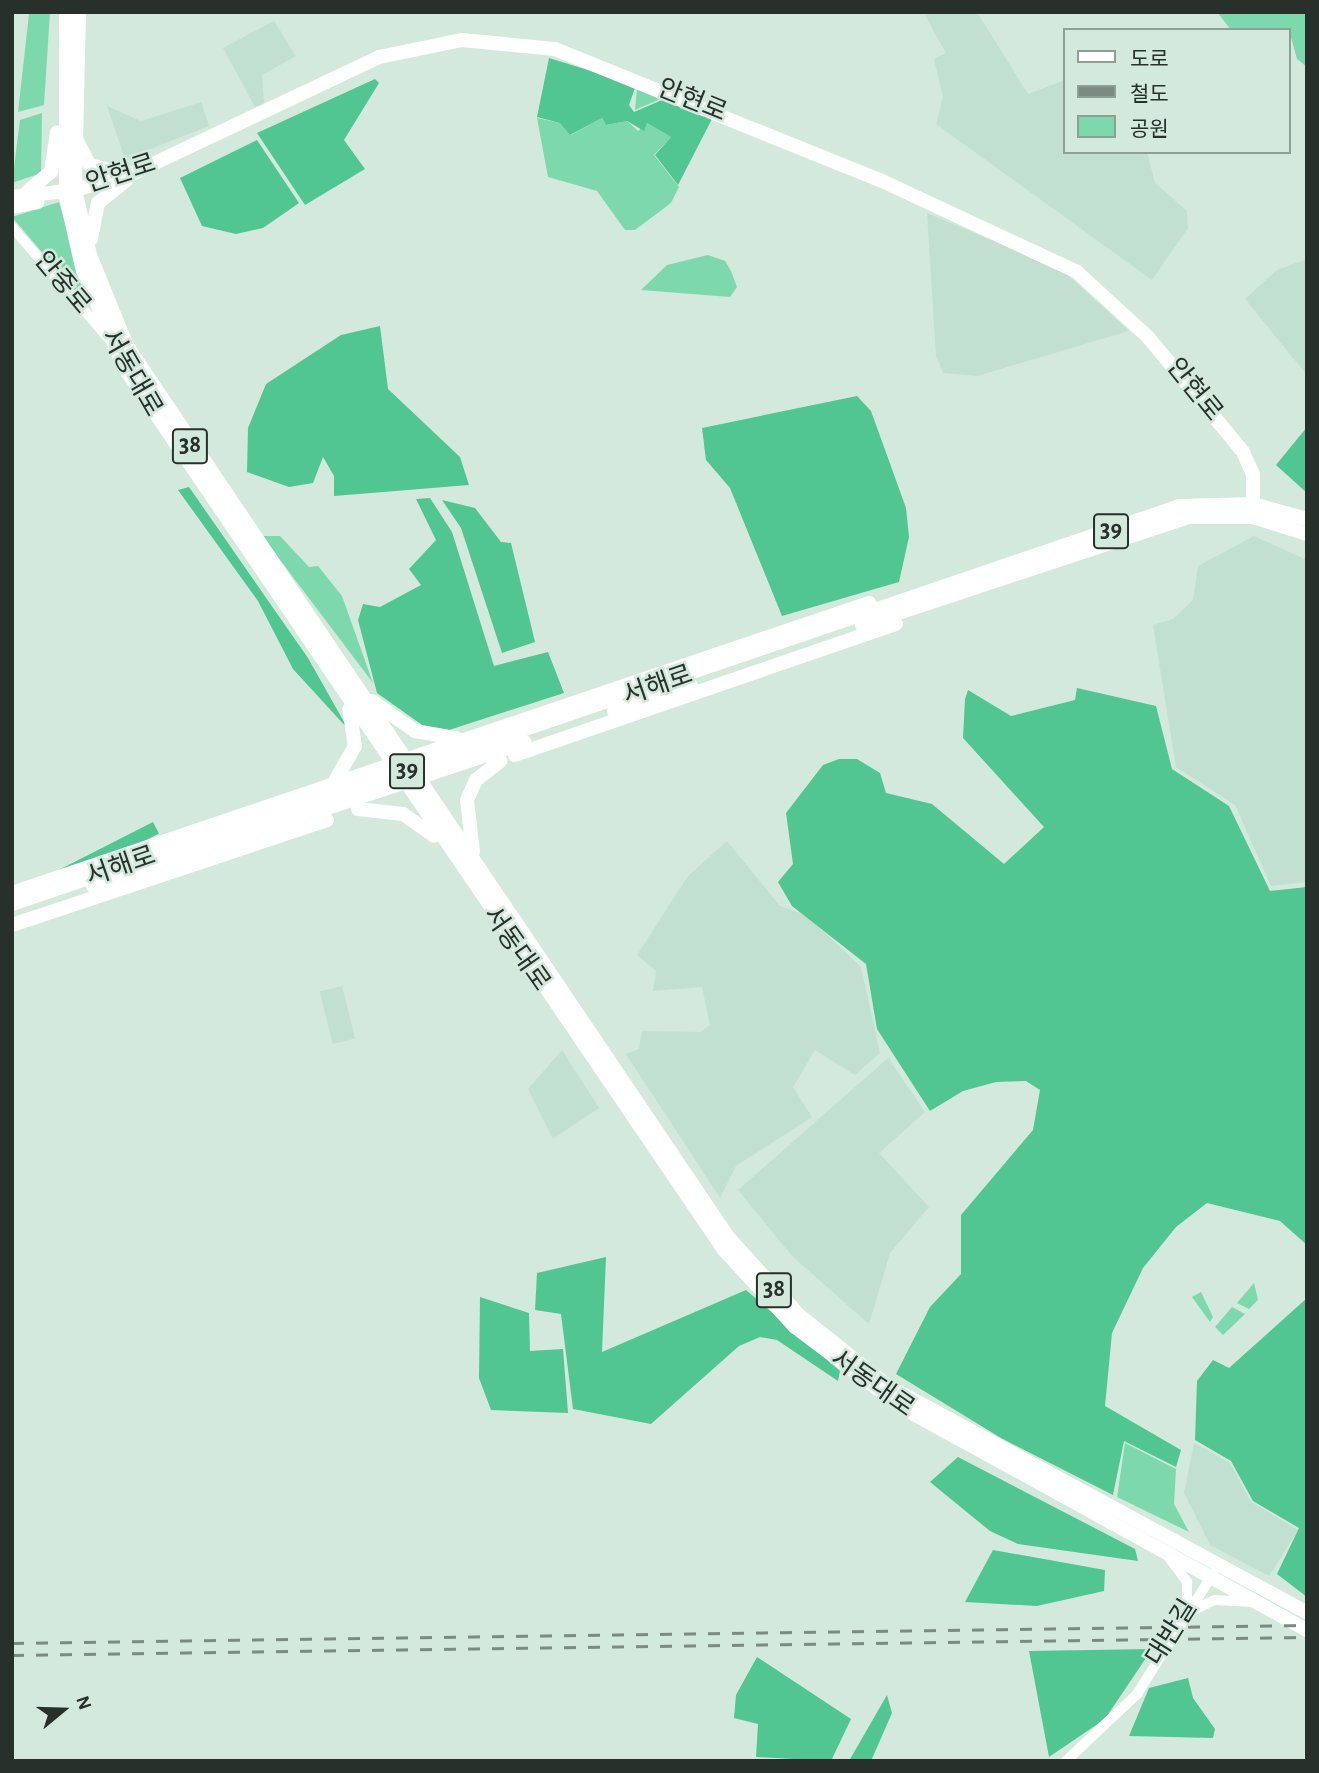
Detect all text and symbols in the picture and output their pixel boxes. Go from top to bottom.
legend [1064,28,1291,154]
text: 도로 [1130,49,1169,70]
street label: 안현로 [653,73,731,129]
text: 철도 [1130,84,1169,105]
text: 공원 [1130,119,1169,140]
street label: 안현로 [82,148,160,200]
street label: 안중로 [27,245,97,321]
street label: 서동대로 [94,324,168,422]
street label: 안현로 [1159,352,1229,428]
road number: 38 [171,426,209,466]
road number: 39 [1092,510,1130,552]
street label: 서해로 [619,660,697,712]
road number: 39 [388,750,426,792]
street label: 서해로 [82,841,160,893]
street label: 서동대로 [476,901,556,997]
road number: 38 [755,1270,793,1310]
street label: 서동대로 [824,1344,920,1424]
street label: 대반길 [1140,1594,1204,1672]
north arrow [28,1675,98,1745]
text: N [72,1694,94,1712]

